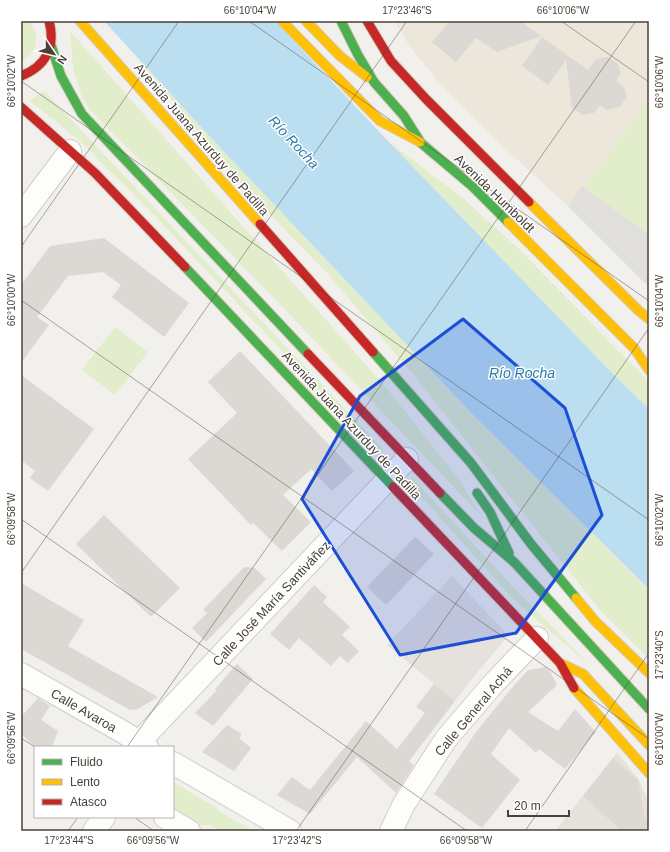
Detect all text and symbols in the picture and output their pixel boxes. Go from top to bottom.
text: 66°10'04"W [224,5,277,16]
text: 17°23'46"S [382,5,432,16]
text: 66°10'06"W [537,5,590,16]
north arrow [34,34,74,74]
text: N [55,53,69,66]
text: 66°10'02"W [6,54,17,107]
text: 66°10'06"W [654,55,665,108]
street label: Avenida Juana Azurduy de Padilla [131,60,272,219]
water label: Río Rocha [266,112,323,172]
street label: Avenida Humboldt [451,151,538,236]
text: 66°10'00"W [6,273,17,326]
text: 66°10'04"W [654,274,665,327]
street label: Avenida Juana Azurduy de Padilla [279,348,425,503]
water label: Río Rocha [489,365,555,381]
text: 66°09'58"W [6,492,17,545]
text: 66°10'02"W [654,493,665,546]
street label: Calle José María Santiváñez [209,538,333,669]
text: 17°23'40"S [654,630,665,680]
street label: Calle General Achá [432,663,516,759]
street label: Calle Avaroa [48,686,120,736]
text: 66°09'56"W [6,711,17,764]
text: 66°10'00"W [654,712,665,765]
legend [34,746,174,818]
text: Fluido [70,755,103,769]
text: Lento [70,775,100,789]
scale bar [508,792,569,818]
text: Atasco [70,795,107,809]
text: 20 m [514,799,541,813]
text: 17°23'44"S [44,835,94,846]
text: 66°09'56"W [127,835,180,846]
text: 17°23'42"S [272,835,322,846]
text: 66°09'58"W [440,835,493,846]

